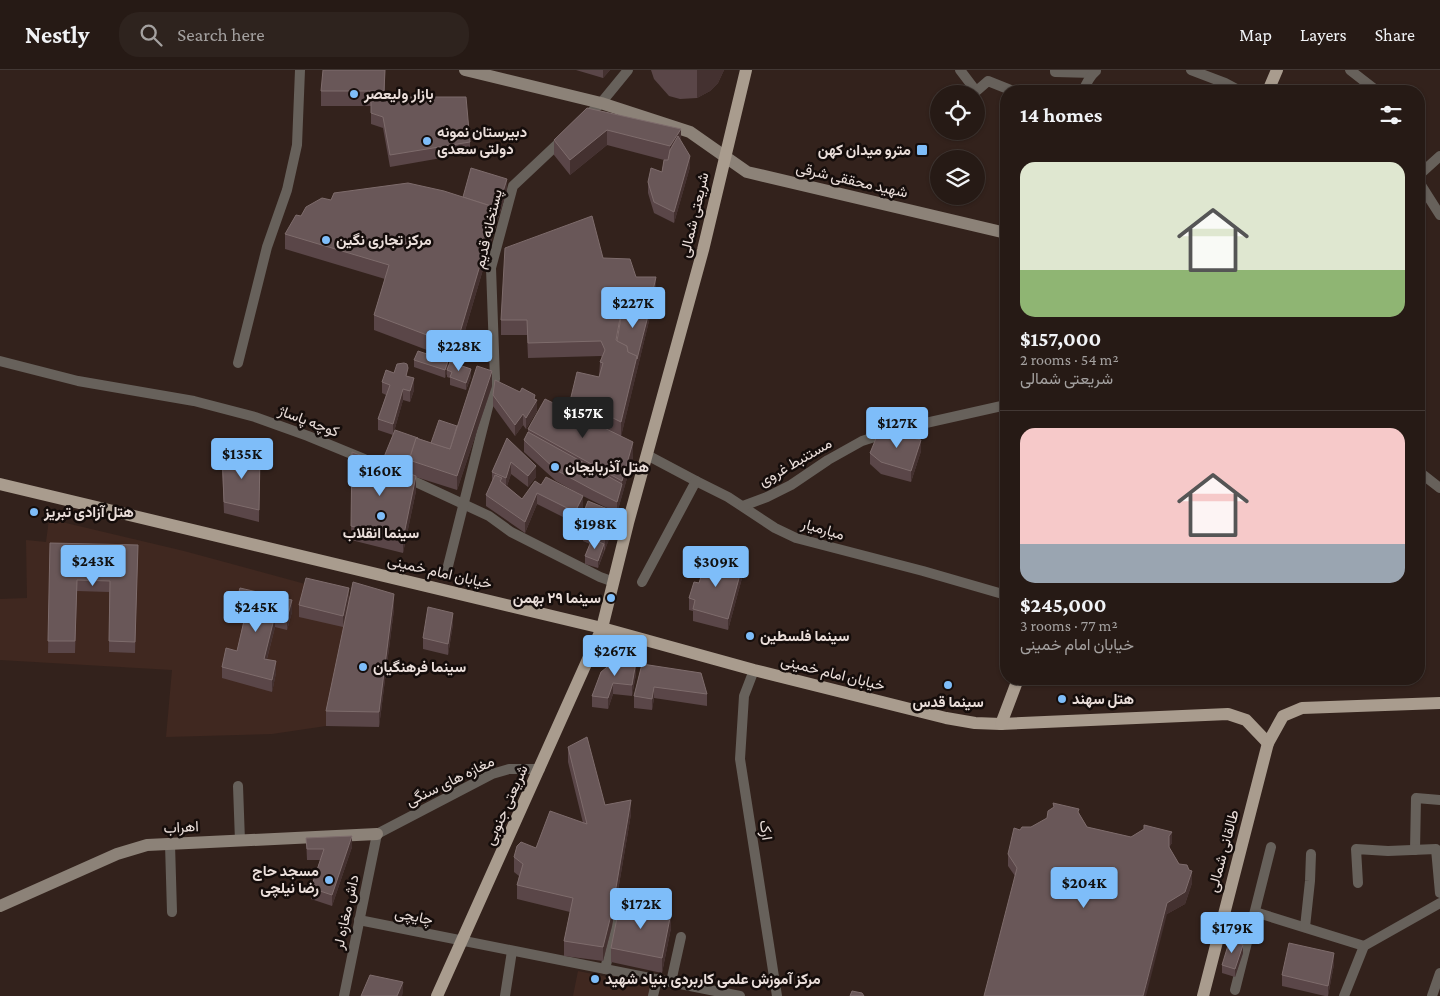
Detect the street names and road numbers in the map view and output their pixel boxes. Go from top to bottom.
street label: شهید محققی شرقی [794,159,910,203]
street label: شریعتی شمالی [676,171,714,260]
street label: پستخانه قدیم [471,188,507,271]
street label: کوچه پاساژ [275,402,342,442]
street label: مستنبط غروی [756,435,835,491]
street label: میارمیار [798,515,846,544]
street label: خیابان امام خمینی [386,552,494,594]
street label: خیابان امام خمینی [779,652,887,696]
street label: مغازه های سنگی [403,753,498,811]
street label: شریعتی جنوبی [481,762,533,848]
street label: طالقانی شمالی [1204,808,1244,894]
street label: اهراب [163,818,199,837]
street label: ارک [756,819,775,841]
street label: داش مغازه لر [330,873,364,952]
street label: چایچی [393,904,435,930]

